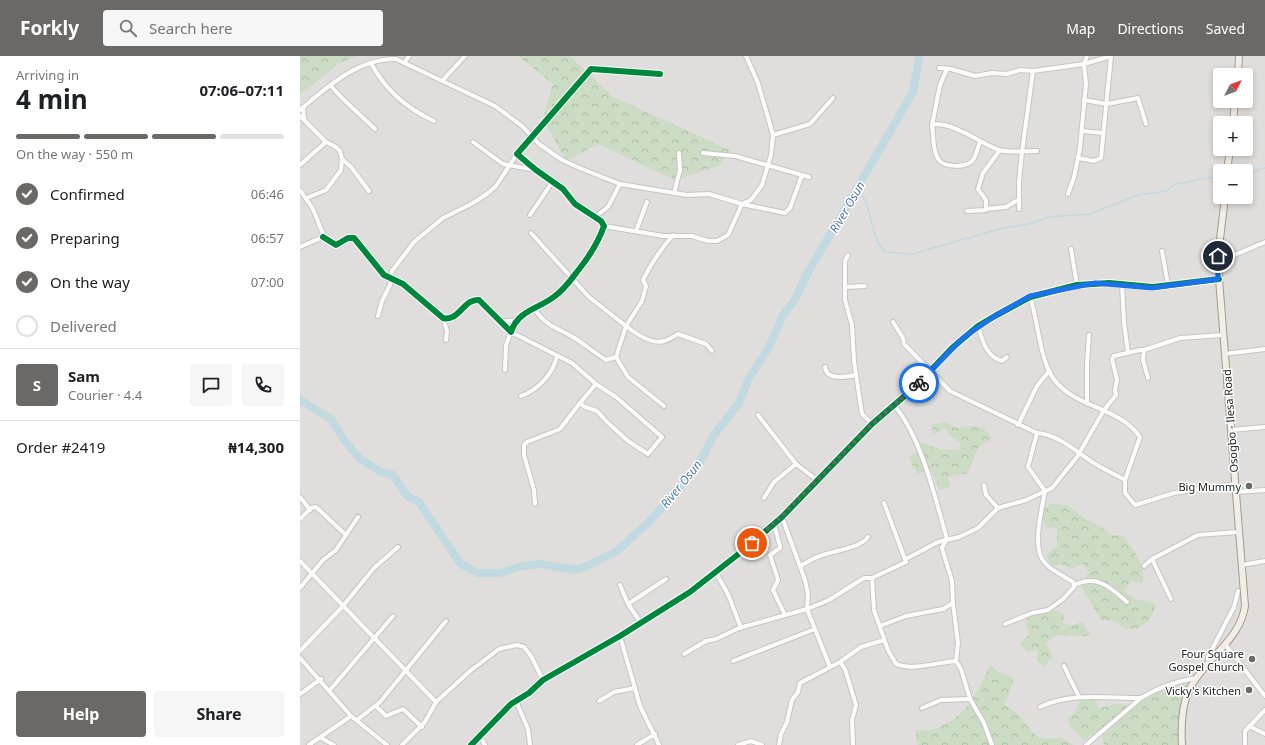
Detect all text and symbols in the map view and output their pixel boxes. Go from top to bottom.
search box [103,10,383,46]
text: Forkly [20,15,79,41]
icon: search [117,17,139,39]
text: Search here [149,18,233,38]
text: Map [1066,19,1095,38]
text: Directions [1117,19,1184,38]
text: Saved [1206,19,1245,38]
text: Arriving in [16,66,79,84]
north arrow [1213,68,1253,108]
map controls [1213,68,1253,204]
text: 07:06–07:11 [199,80,284,100]
text: 4 min [16,81,88,117]
button: + [1213,116,1253,156]
text: On the way · 550 m [16,145,133,163]
button: − [1213,164,1253,204]
water label: River Osun [825,178,869,236]
icon: check [16,183,38,205]
text: Confirmed [50,184,125,204]
text: 06:46 [251,185,284,203]
icon: check [16,227,38,249]
text: Preparing [50,228,120,248]
text: 06:57 [251,229,284,247]
pin [1201,239,1235,273]
icon: home [1207,245,1229,267]
icon: check [16,271,38,293]
text: On the way [50,272,130,292]
text: 07:00 [251,273,284,291]
text: Delivered [50,316,117,336]
courier [899,363,939,403]
button: chat [190,364,232,406]
button: phone [242,364,284,406]
text: Sam [68,366,100,386]
street label: Osogbo - Ilesa Road [1219,369,1241,473]
icon: bike [908,372,930,394]
text: S [33,375,41,395]
text: Courier · 4.4 [68,386,142,404]
text: Order #2419 [16,437,105,457]
text: ₦14,300 [228,437,284,457]
water label: River Osun [656,456,706,512]
place label: Big Mummy [1178,479,1241,494]
marker: Big Mummy [1244,481,1254,491]
pin [735,526,769,560]
icon: bag [741,532,763,554]
place label: Four Square Gospel Church [1168,646,1244,674]
marker: Four Square Gospel Church [1247,654,1257,664]
place label: Vicky's Kitchen [1165,683,1241,698]
marker: Vicky's Kitchen [1244,685,1254,695]
button: Help [16,691,146,737]
button: Share [154,691,284,737]

